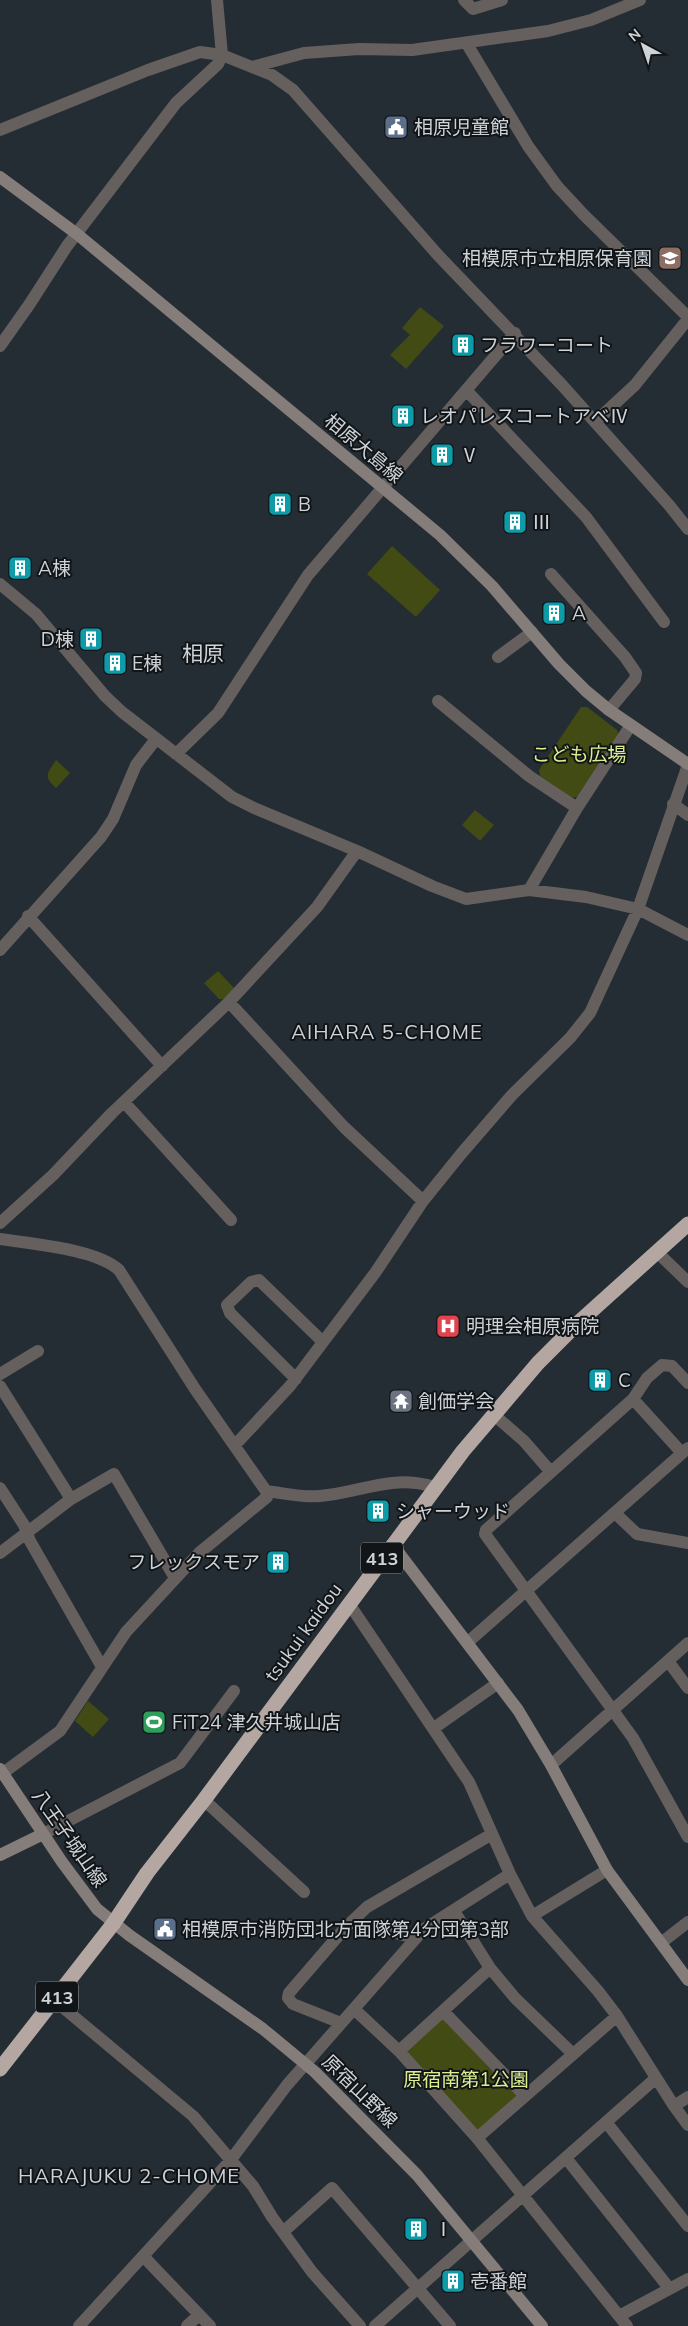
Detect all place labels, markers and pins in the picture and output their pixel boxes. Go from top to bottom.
public building icon: 相原児童館 [383,114,409,140]
place label: 相原児童館 [414,115,509,139]
school or university icon: 相模原市立相原保育園 [657,245,683,271]
place label: 相模原市立相原保育園 [462,246,652,270]
building icon: フラワーコート [450,332,476,358]
place label: フラワーコート [480,333,613,357]
building icon: レオパレスコートアベⅣ [390,403,416,429]
place label: レオパレスコートアベⅣ [420,404,629,428]
building icon: Ⅴ [429,442,455,468]
place label: Ⅴ [460,443,479,467]
building icon: B [267,491,293,517]
place label: B [298,492,311,516]
building icon: Ⅲ [502,509,528,535]
place label: Ⅲ [532,510,551,534]
building icon: A棟 [7,555,33,581]
place label: A棟 [38,556,71,580]
building icon: A [541,600,567,626]
place label: A [572,601,586,625]
building icon: D棟 [78,626,104,652]
place label: D棟 [41,627,74,651]
building icon: E棟 [102,650,128,676]
place label: E棟 [132,651,162,675]
hospital icon: 明理会相原病院 [435,1313,461,1339]
place label: 明理会相原病院 [466,1314,599,1338]
building icon: C [587,1367,613,1393]
place label: C [618,1368,631,1392]
temple icon: 創価学会 [388,1388,414,1414]
place label: 創価学会 [418,1389,494,1413]
building icon: シャーウッド [365,1498,391,1524]
place label: シャーウッド [396,1499,510,1523]
building icon: フレックスモア [265,1549,291,1575]
place label: フレックスモア [128,1550,260,1574]
sports icon: FiT24 津久井城山店 [141,1709,167,1735]
place label: FiT24 津久井城山店 [172,1710,340,1734]
public building icon: 相模原市消防団北方面隊第4分団第3部 [152,1916,178,1942]
place label: 相模原市消防団北方面隊第4分団第3部 [182,1917,509,1941]
building icon: Ⅰ [403,2216,429,2242]
place label: Ⅰ [434,2217,453,2241]
building icon: 壱番館 [440,2268,466,2294]
place label: 壱番館 [470,2269,527,2293]

